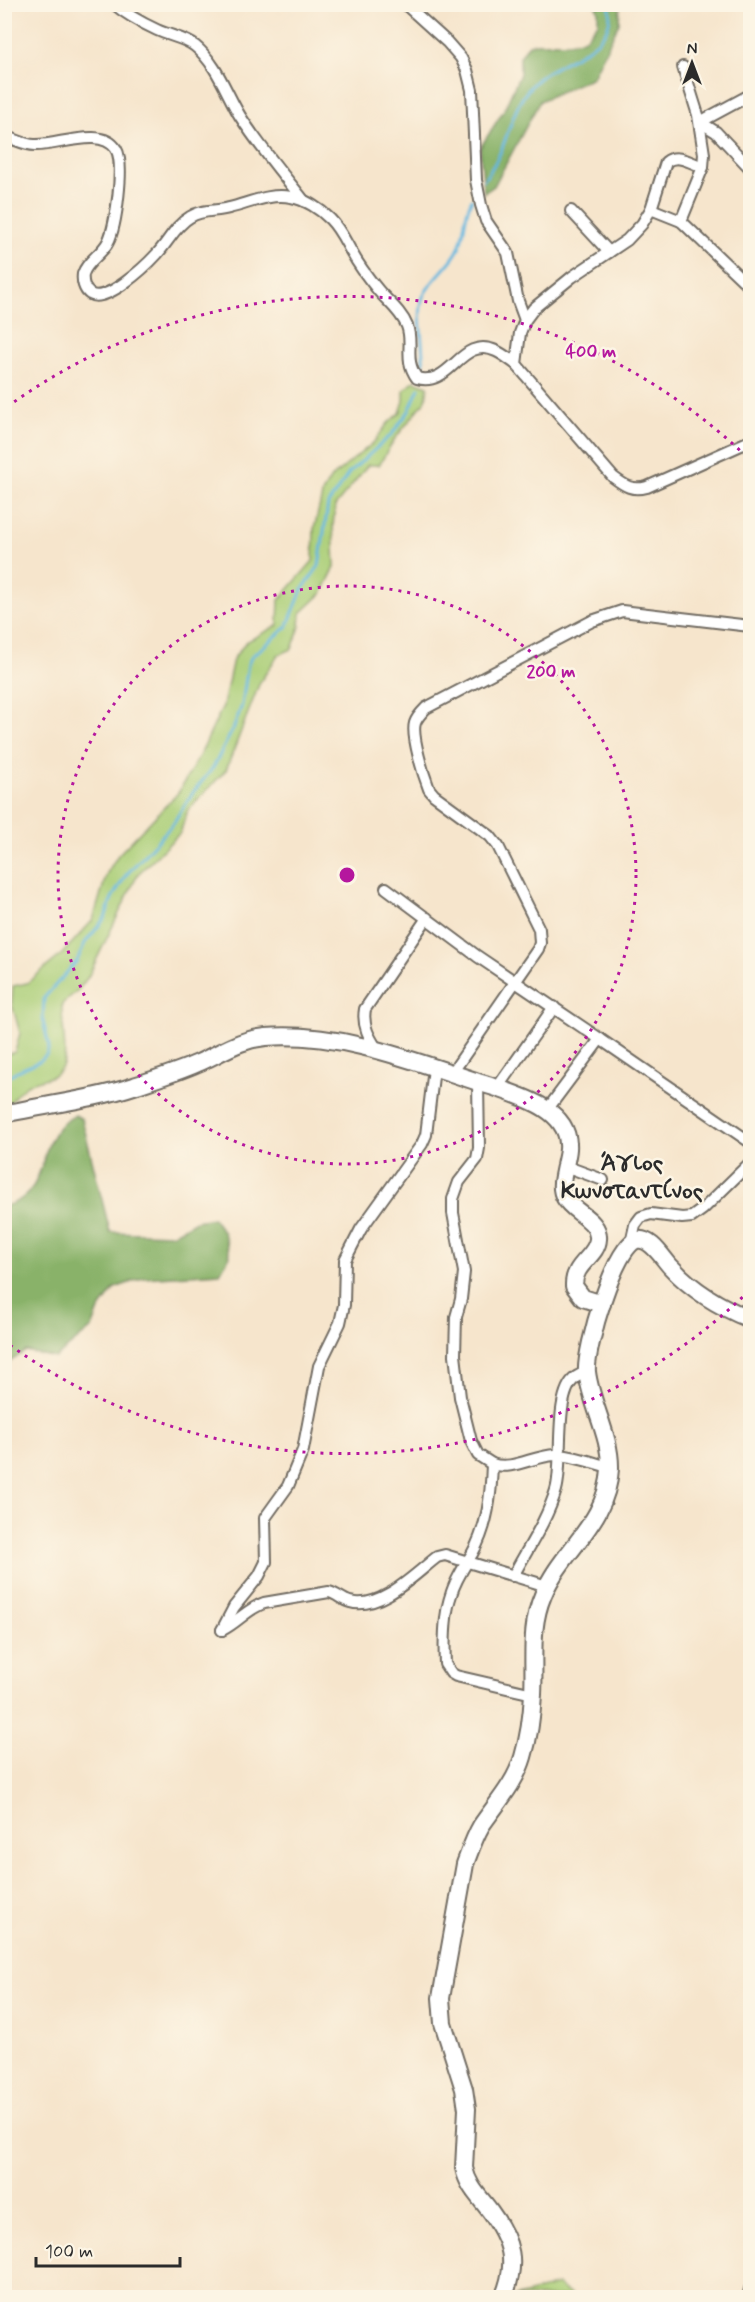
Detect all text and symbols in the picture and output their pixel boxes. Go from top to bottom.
north arrow [662,33,722,93]
text: N [687,39,697,60]
text: 400 m [566,340,616,364]
text: 200 m [526,660,576,684]
centre of rings [337,865,357,885]
district label: Άγιος Κωνσταντίνος [561,1148,704,1207]
scale bar [36,2230,180,2268]
text: 100 m [45,2240,93,2264]

